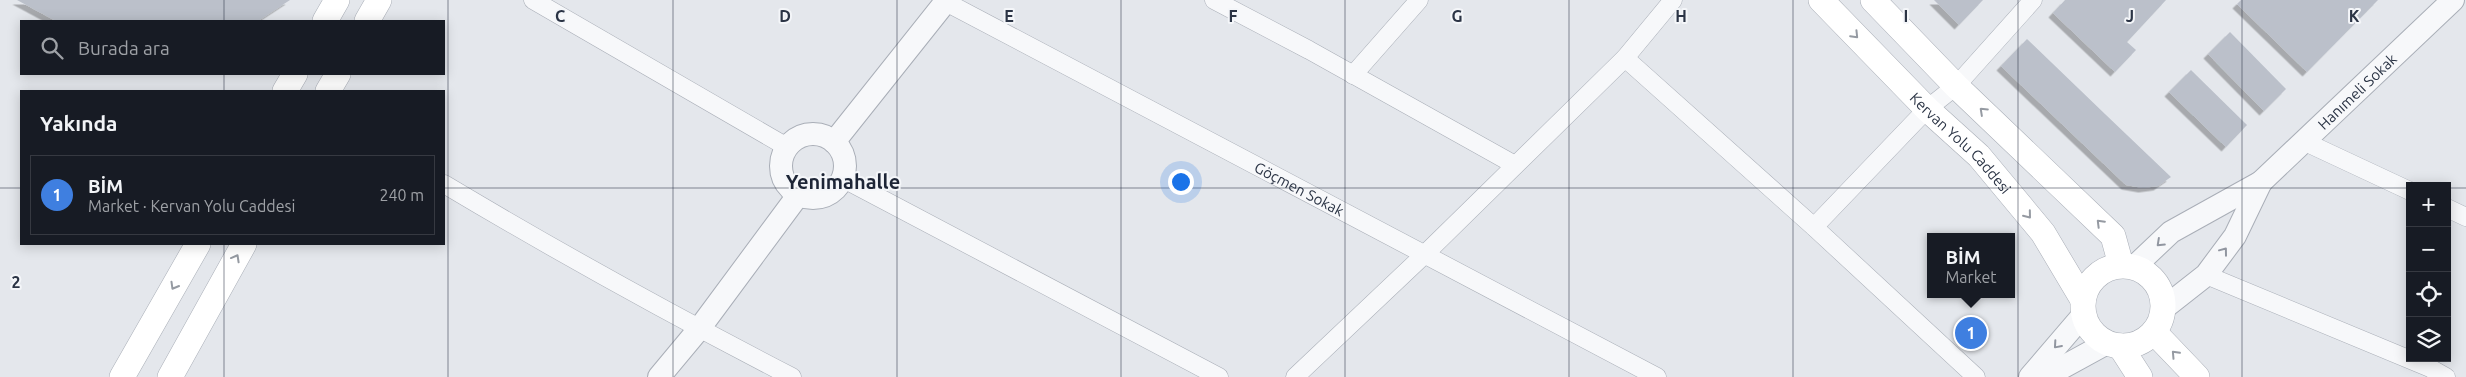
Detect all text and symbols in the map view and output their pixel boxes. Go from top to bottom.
text: C [555,7,565,25]
text: D [779,7,791,25]
text: E [1004,7,1014,25]
text: F [1229,7,1238,25]
text: G [1451,7,1463,25]
text: H [1675,7,1687,25]
text: I [1904,7,1908,25]
text: J [2126,7,2134,25]
text: K [2349,7,2360,25]
search box [20,20,445,75]
one-way arrow [1849,29,1858,38]
icon: search [38,34,66,62]
text: Burada ara [78,37,170,59]
street label: Hanımeli Sokak [2314,49,2400,132]
street label: Kervan Yolu Caddesi [1907,89,2015,197]
one-way arrow [1979,108,1988,117]
text: Yakında [40,111,117,135]
street label: Göçmen Sokak [1252,158,1347,219]
your location [1168,169,1194,195]
district label: Yenimahalle [786,170,900,193]
text: BİM [88,175,123,197]
map controls [2406,182,2451,362]
button: + [2406,182,2451,227]
text: 1 [52,186,62,204]
text: 240 m [379,186,424,204]
text: Market · Kervan Yolu Caddesi [88,197,295,215]
one-way arrow [2022,209,2031,218]
one-way arrow [2097,220,2106,229]
button: − [2406,227,2451,272]
popup [1927,233,2015,298]
one-way arrow [2156,237,2165,246]
text: BİM [1945,246,1981,268]
one-way arrow [2218,247,2227,257]
one-way arrow [230,254,240,263]
text: Market [1945,268,1997,286]
button: locate [2406,272,2451,317]
text: 2 [11,273,21,291]
one-way arrow [170,281,180,290]
pin: 1 [1955,314,1987,352]
button: layers [2406,317,2451,362]
one-way arrow [2053,340,2062,349]
one-way arrow [2172,351,2181,360]

